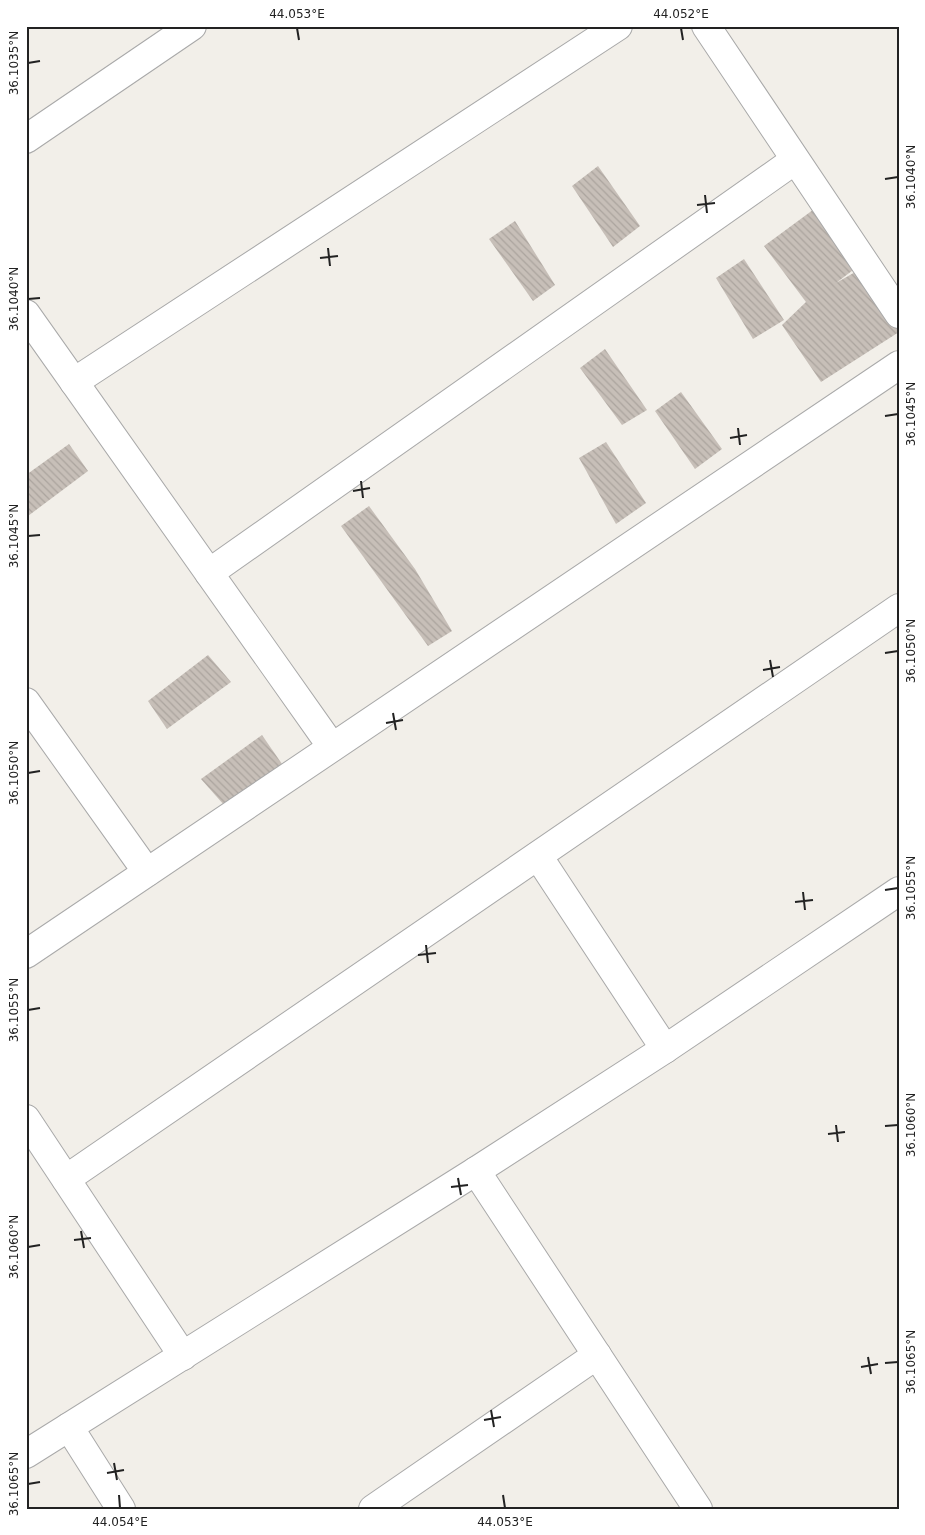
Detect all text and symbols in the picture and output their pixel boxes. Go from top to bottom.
text: 44.053°E [269,7,325,21]
text: 44.052°E [653,7,709,21]
text: 36.1035°N [7,31,21,95]
text: 36.1040°N [904,145,918,209]
text: 36.1040°N [7,267,21,331]
text: 36.1045°N [904,382,918,446]
text: 36.1045°N [7,504,21,568]
text: 36.1050°N [904,619,918,683]
text: 36.1050°N [7,741,21,805]
text: 36.1055°N [904,856,918,920]
text: 36.1055°N [7,978,21,1042]
text: 36.1060°N [904,1093,918,1157]
text: 36.1060°N [7,1215,21,1279]
text: 36.1065°N [904,1330,918,1394]
text: 36.1065°N [7,1452,21,1516]
text: 44.054°E [92,1515,148,1529]
text: 44.053°E [477,1515,533,1529]

